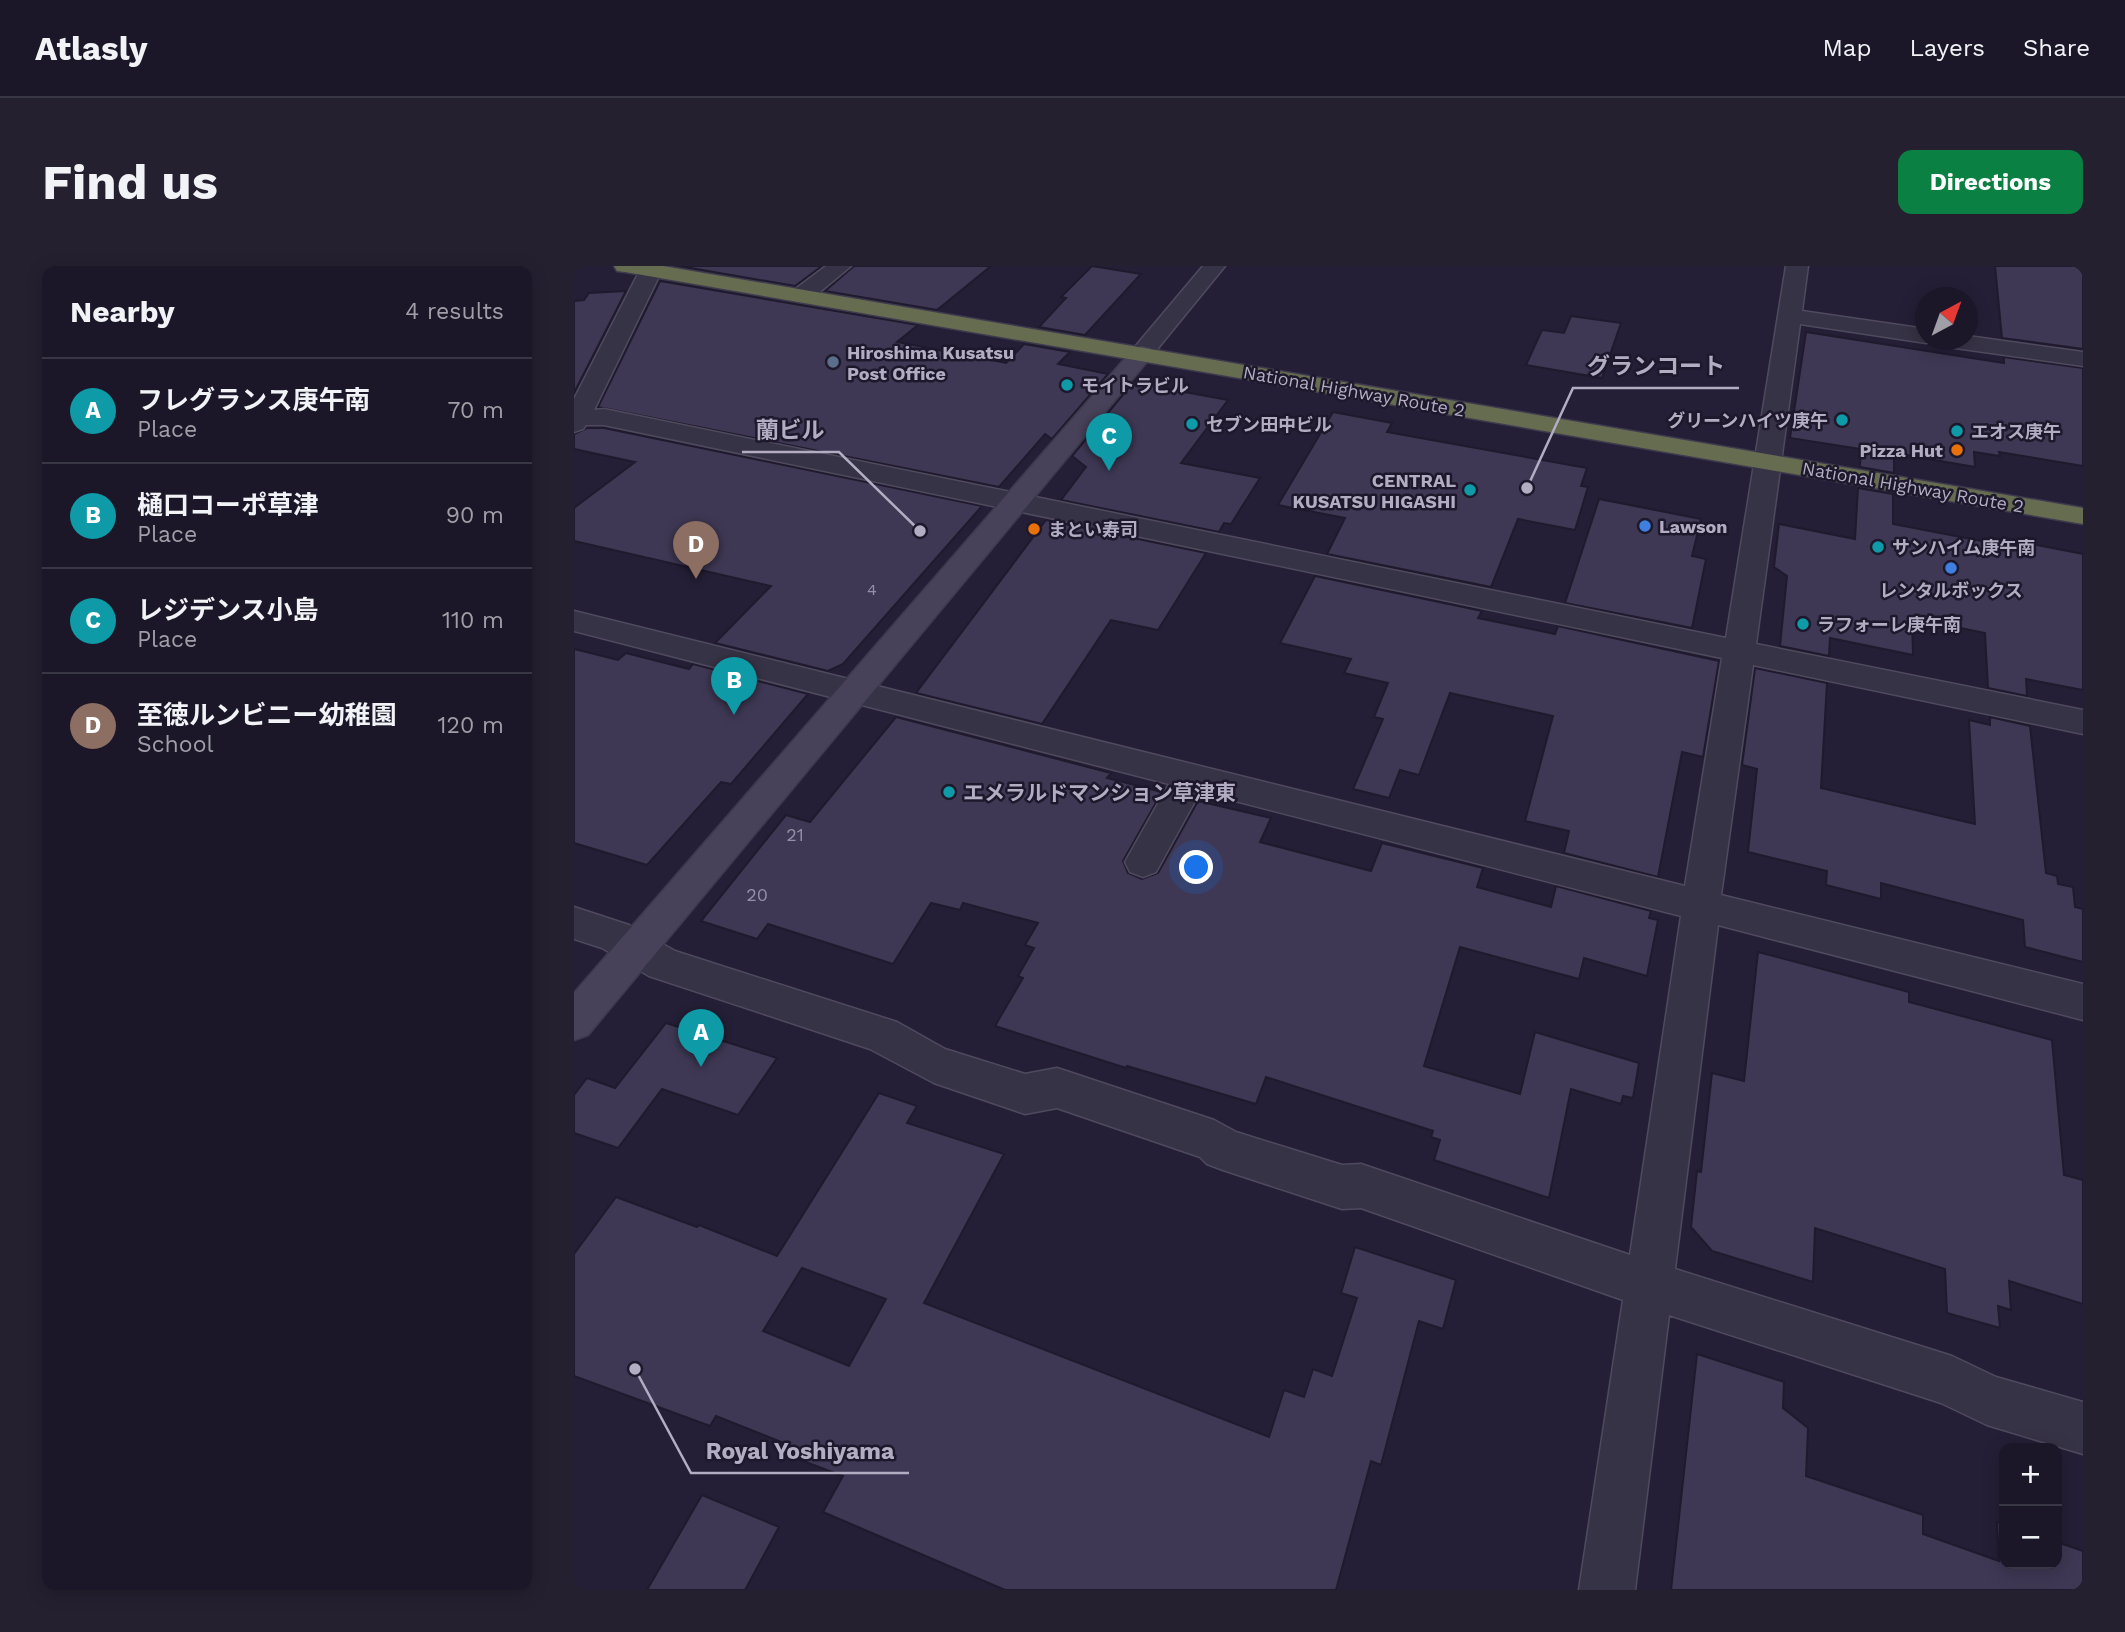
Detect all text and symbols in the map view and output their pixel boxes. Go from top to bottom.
text: Atlasly [35,29,147,68]
text: Map [1823,34,1871,62]
text: Layers [1909,34,1985,62]
text: Share [2023,34,2090,62]
button: Directions [1898,150,2083,214]
text: Find us [42,153,218,211]
north arrow [1915,287,1978,350]
text: Nearby [70,294,175,329]
text: 4 results [405,298,504,325]
place label: Hiroshima Kusatsu Post Office [847,342,1014,384]
callout: グランコート [1573,344,1739,388]
text: グランコート [1587,353,1725,380]
marker: Hiroshima Kusatsu Post Office [825,354,841,370]
street label: National Highway Route 2 [1242,361,1466,421]
place label: モイトラビル [1081,375,1189,396]
marker: モイトラビル [1059,377,1075,393]
text: フレグランス庚午南 [137,385,370,415]
text: A [85,397,101,424]
text: 70 m [447,397,504,424]
callout: 蘭ビル [742,408,839,452]
place label: グリーンハイツ庚午 [1667,410,1828,431]
marker: グリーンハイツ庚午 [1834,412,1850,428]
pin: C [1086,413,1132,471]
place label: セブン田中ビル [1206,414,1332,435]
text: Place [137,416,197,443]
marker: セブン田中ビル [1184,416,1200,432]
text: 蘭ビル [756,417,825,444]
place label: エオス庚午 [1971,421,2061,442]
marker: エオス庚午 [1949,423,1965,439]
place label: Pizza Hut [1859,440,1943,461]
marker: Pizza Hut [1949,442,1965,458]
street label: National Highway Route 2 [1801,457,2025,517]
place label: CENTRAL KUSATSU HIGASHI [1293,470,1456,512]
marker: CENTRAL KUSATSU HIGASHI [1462,482,1478,498]
text: 樋口コーポ草津 [137,490,319,520]
text: B [85,502,101,529]
text: 90 m [446,502,504,529]
place label: Lawson [1659,516,1728,537]
marker: Lawson [1637,518,1653,534]
place label: まとい寿司 [1048,519,1138,540]
text: Place [137,521,197,548]
pin: D [673,521,719,579]
marker: まとい寿司 [1026,521,1042,537]
place label: サンハイム庚午南 [1892,537,2035,558]
marker: サンハイム庚午南 [1870,539,1886,555]
marker: レンタルボックス [1943,560,1959,576]
house number: 4 [867,580,877,599]
place label: レンタルボックス [1879,580,2023,601]
text: レジデンス小島 [137,595,318,625]
text: C [85,607,101,634]
text: 110 m [442,607,504,634]
place label: ラフォーレ庚午南 [1817,614,1961,635]
marker: ラフォーレ庚午南 [1795,616,1811,632]
text: Place [137,626,197,653]
pin: B [711,657,757,715]
text: 至徳ルンビニー幼稚園 [137,700,396,730]
text: D [85,712,101,739]
text: 120 m [438,712,504,739]
text: School [137,731,214,758]
place label: エメラルドマンション草津東 [963,780,1236,805]
marker: エメラルドマンション草津東 [941,784,957,800]
house number: 21 [786,824,804,845]
your location [1179,850,1213,884]
house number: 20 [746,884,768,905]
pin: A [678,1009,724,1067]
callout: Royal Yoshiyama [691,1429,909,1473]
text: Royal Yoshiyama [706,1438,895,1465]
map controls [1999,1443,2062,1569]
button: + [1999,1443,2062,1506]
button: − [1999,1506,2062,1569]

